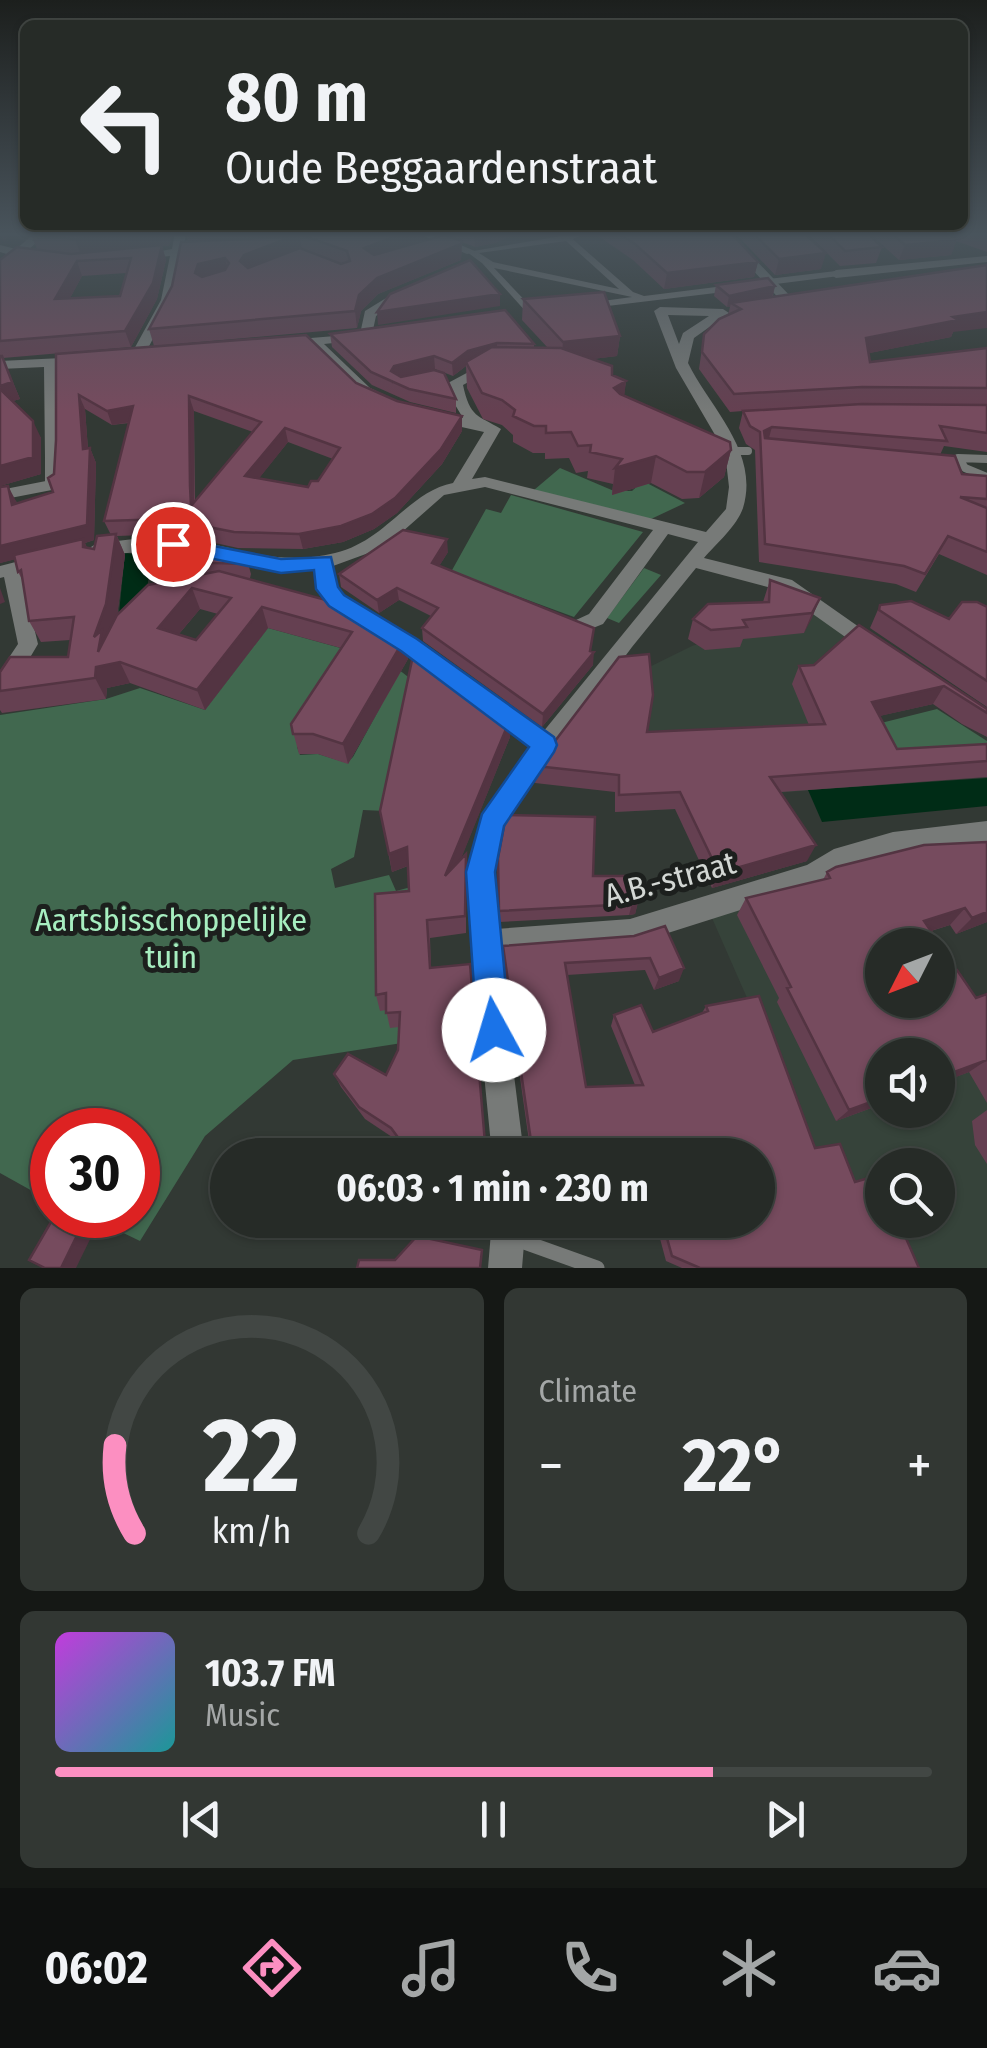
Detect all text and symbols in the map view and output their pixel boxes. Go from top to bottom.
text: 80 m [225,56,368,140]
icon: left [60,60,190,190]
text: Oude Beggaardenstraat [225,141,657,195]
pin [131,502,216,587]
icon: arrive [146,517,201,572]
street label: A.B.-straat [600,843,740,915]
park label: Aartsbisschoppelijke tuin [35,901,307,976]
north arrow [865,928,955,1018]
map controls [865,928,955,1238]
position arrow [442,978,546,1082]
button: sound [865,1038,955,1128]
speed limit sign: 30 [30,1108,160,1238]
button: search [865,1148,955,1238]
text: 06:03 · 1 min · 230 m [336,1165,649,1211]
text: Climate [539,1372,637,1410]
text: 22 [203,1394,300,1519]
text: 22° [683,1421,787,1511]
text: − [539,1433,563,1499]
text: + [907,1433,932,1499]
text: km/h [212,1510,292,1552]
text: 103.7 FM [205,1650,335,1696]
text: Music [205,1696,280,1734]
icon: previous [174,1792,229,1847]
icon: pause [466,1792,521,1847]
icon: next [758,1792,813,1847]
icon: directions [237,1933,307,2003]
icon: music [396,1933,466,2003]
icon: phone [555,1933,625,2003]
icon: climate [714,1933,784,2003]
icon: car [872,1933,942,2003]
text: 06:02 [44,1941,148,1995]

